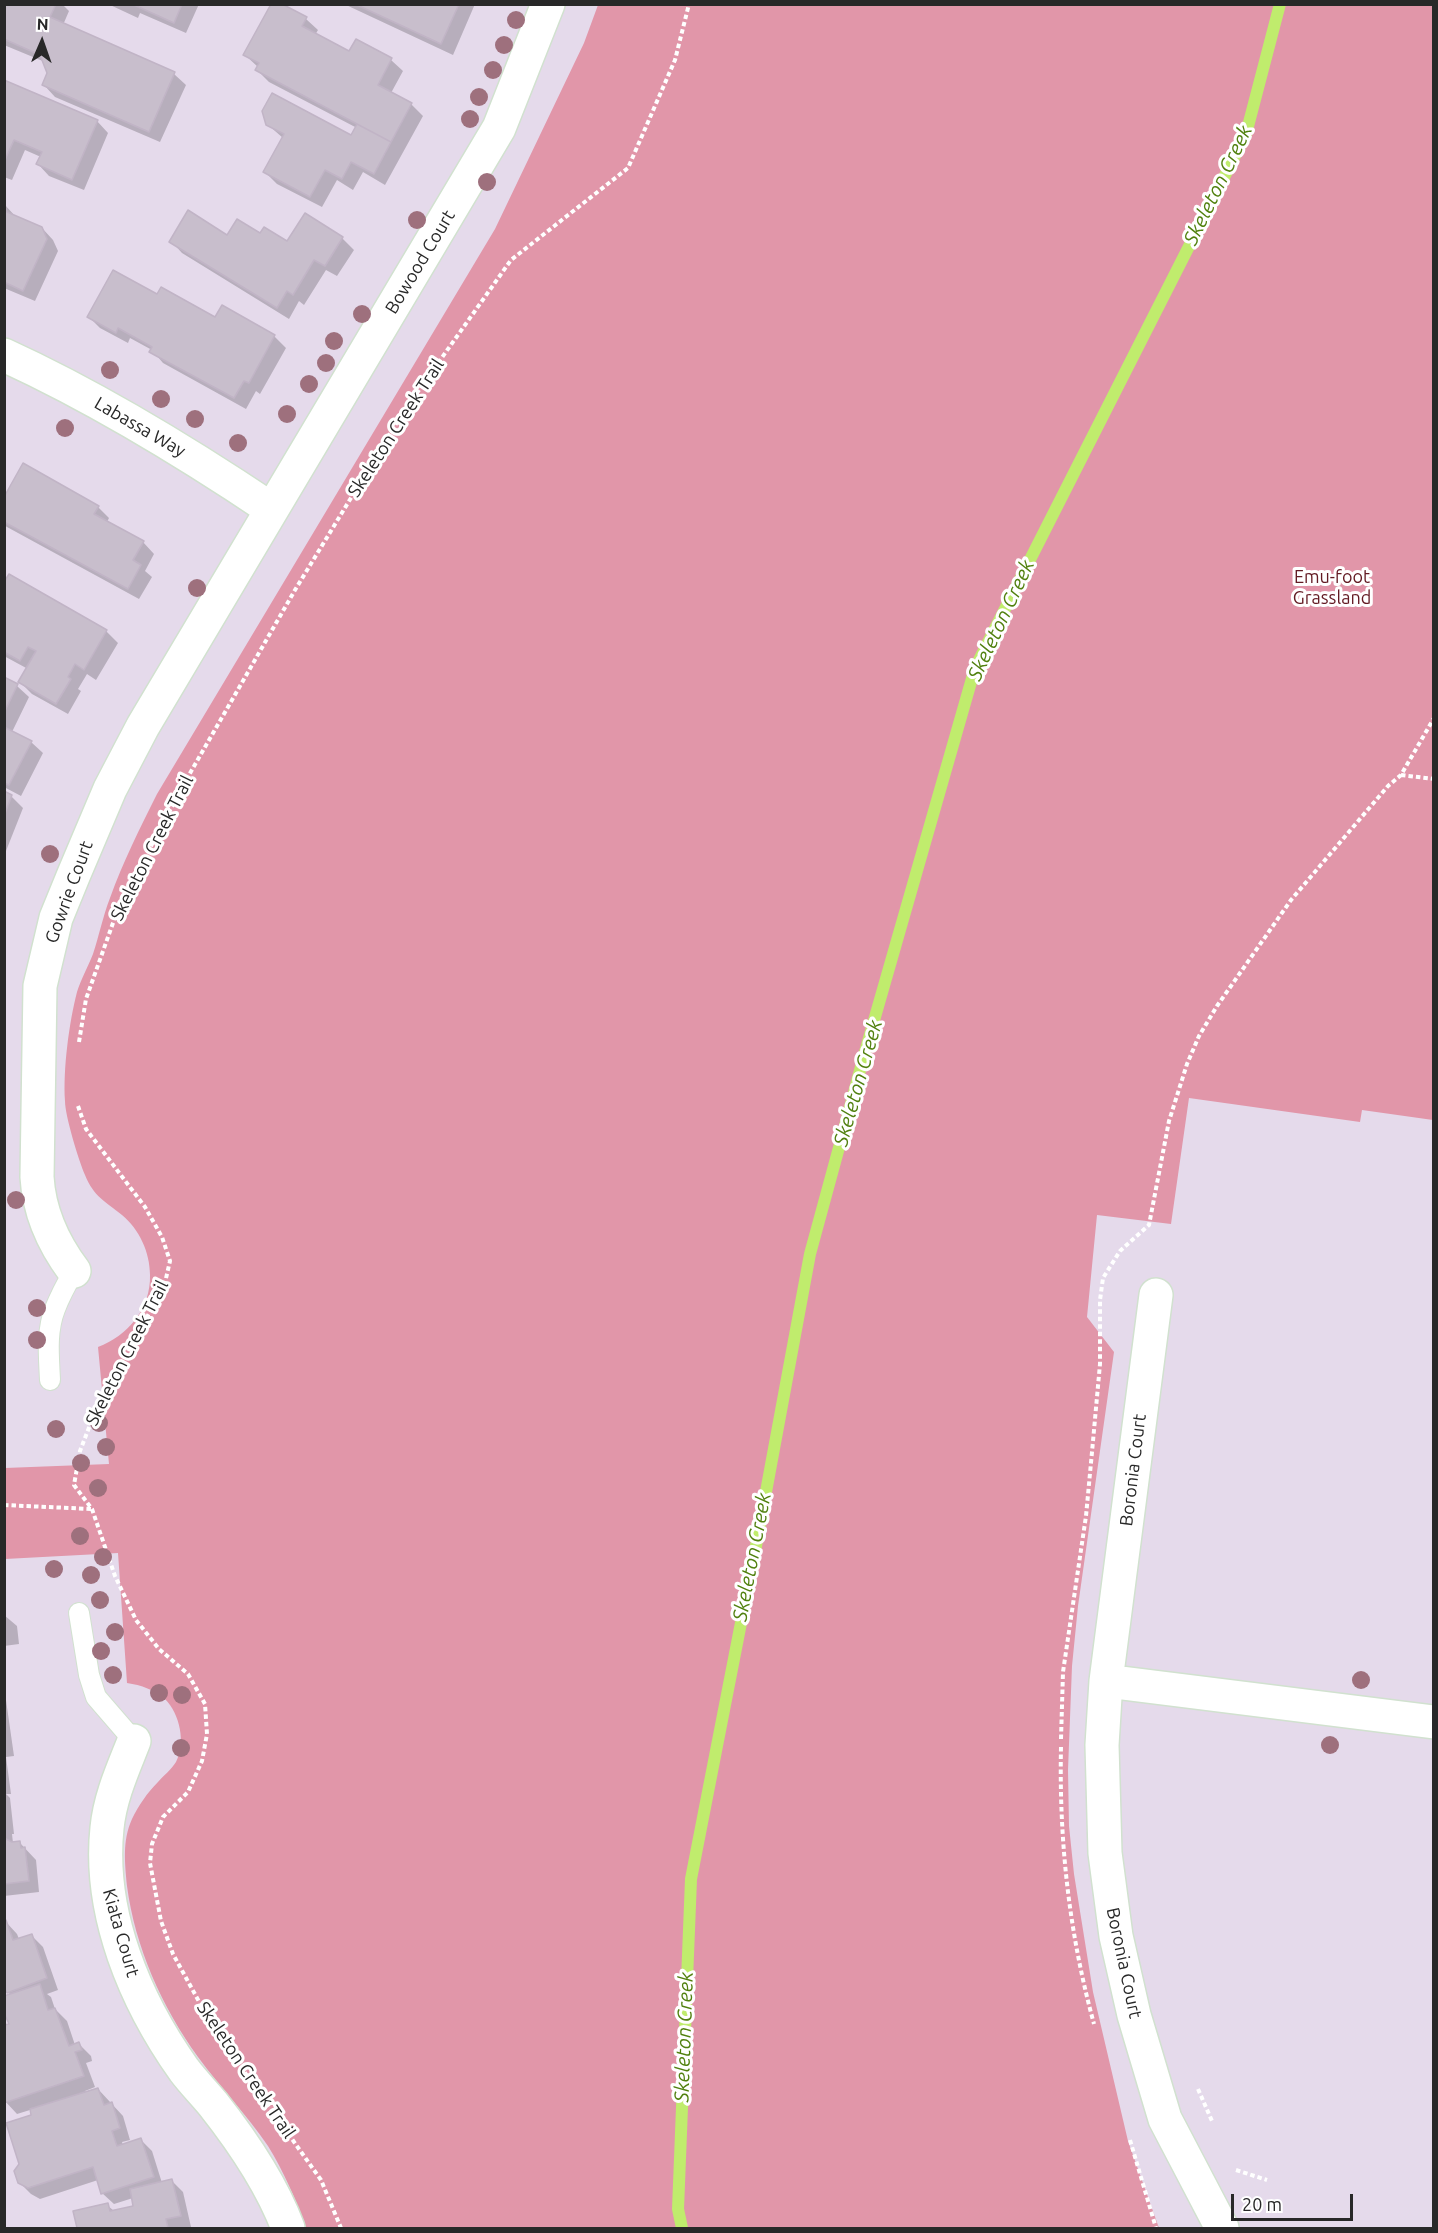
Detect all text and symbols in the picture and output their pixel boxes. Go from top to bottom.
north arrow [12,12,72,72]
text: N [36,15,49,33]
water label: Skeleton Creek [1179,121,1257,249]
street label: Bowood Court [381,206,459,318]
street label: Skeleton Creek Trail [343,355,449,501]
street label: Labassa Way [91,392,189,462]
water label: Skeleton Creek [963,556,1039,684]
park label: Emu-foot Grassland [1293,566,1371,608]
street label: Skeleton Creek Trail [106,772,198,924]
street label: Gowrie Court [40,838,98,946]
water label: Skeleton Creek [828,1017,888,1149]
street label: Skeleton Creek Trail [81,1277,173,1429]
street label: Boronia Court [1115,1413,1151,1527]
water label: Skeleton Creek [728,1491,776,1623]
street label: Kiata Court [98,1886,144,1980]
street label: Boronia Court [1102,1905,1146,2021]
water label: Skeleton Creek [670,1971,698,2103]
street label: Skeleton Creek Trail [192,1998,300,2142]
scale bar [1234,2182,1356,2220]
text: 20 m [1242,2194,1282,2214]

